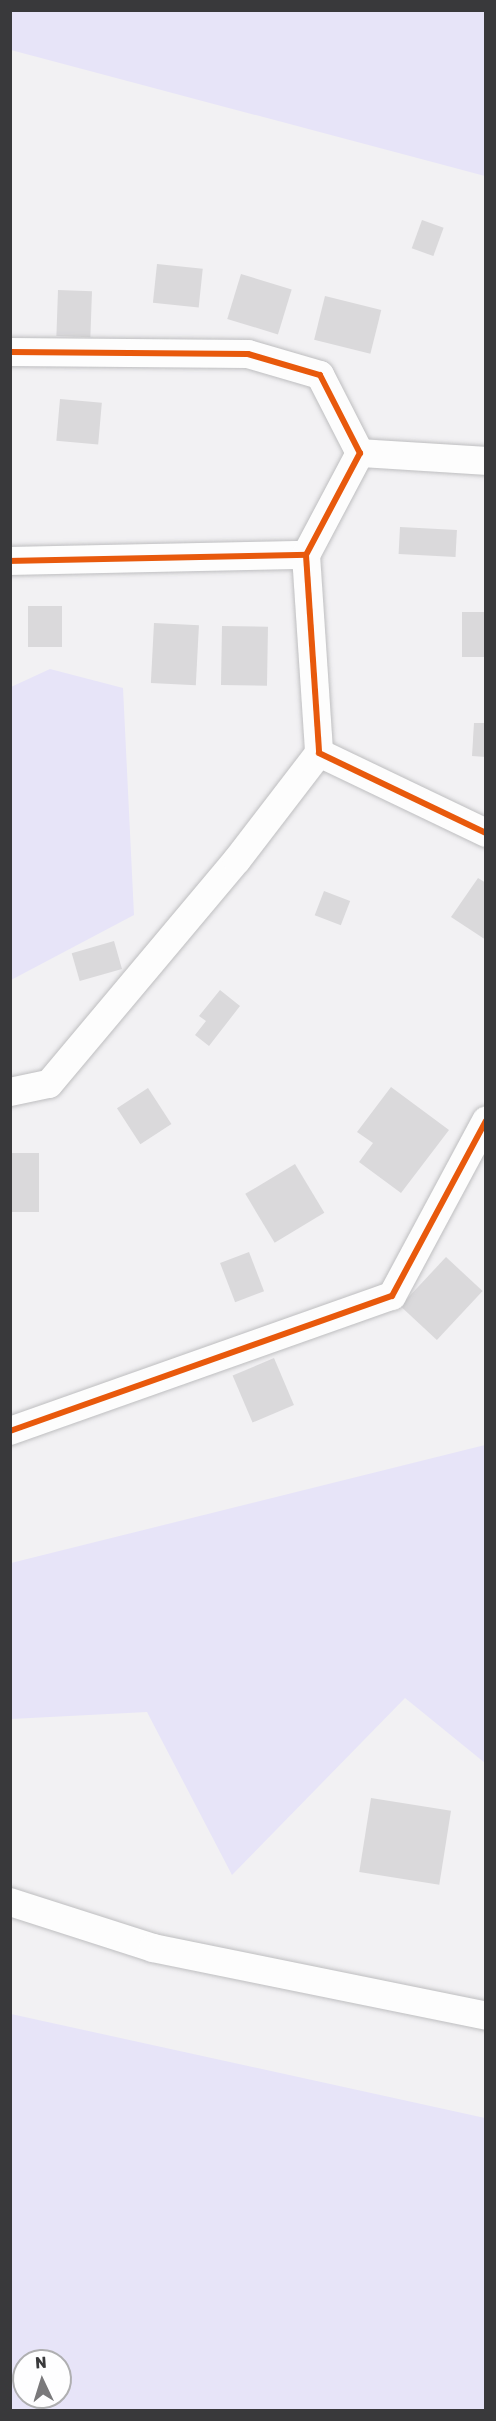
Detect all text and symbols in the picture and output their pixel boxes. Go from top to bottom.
north arrow [12,2349,72,2409]
text: N [34,2353,47,2372]

